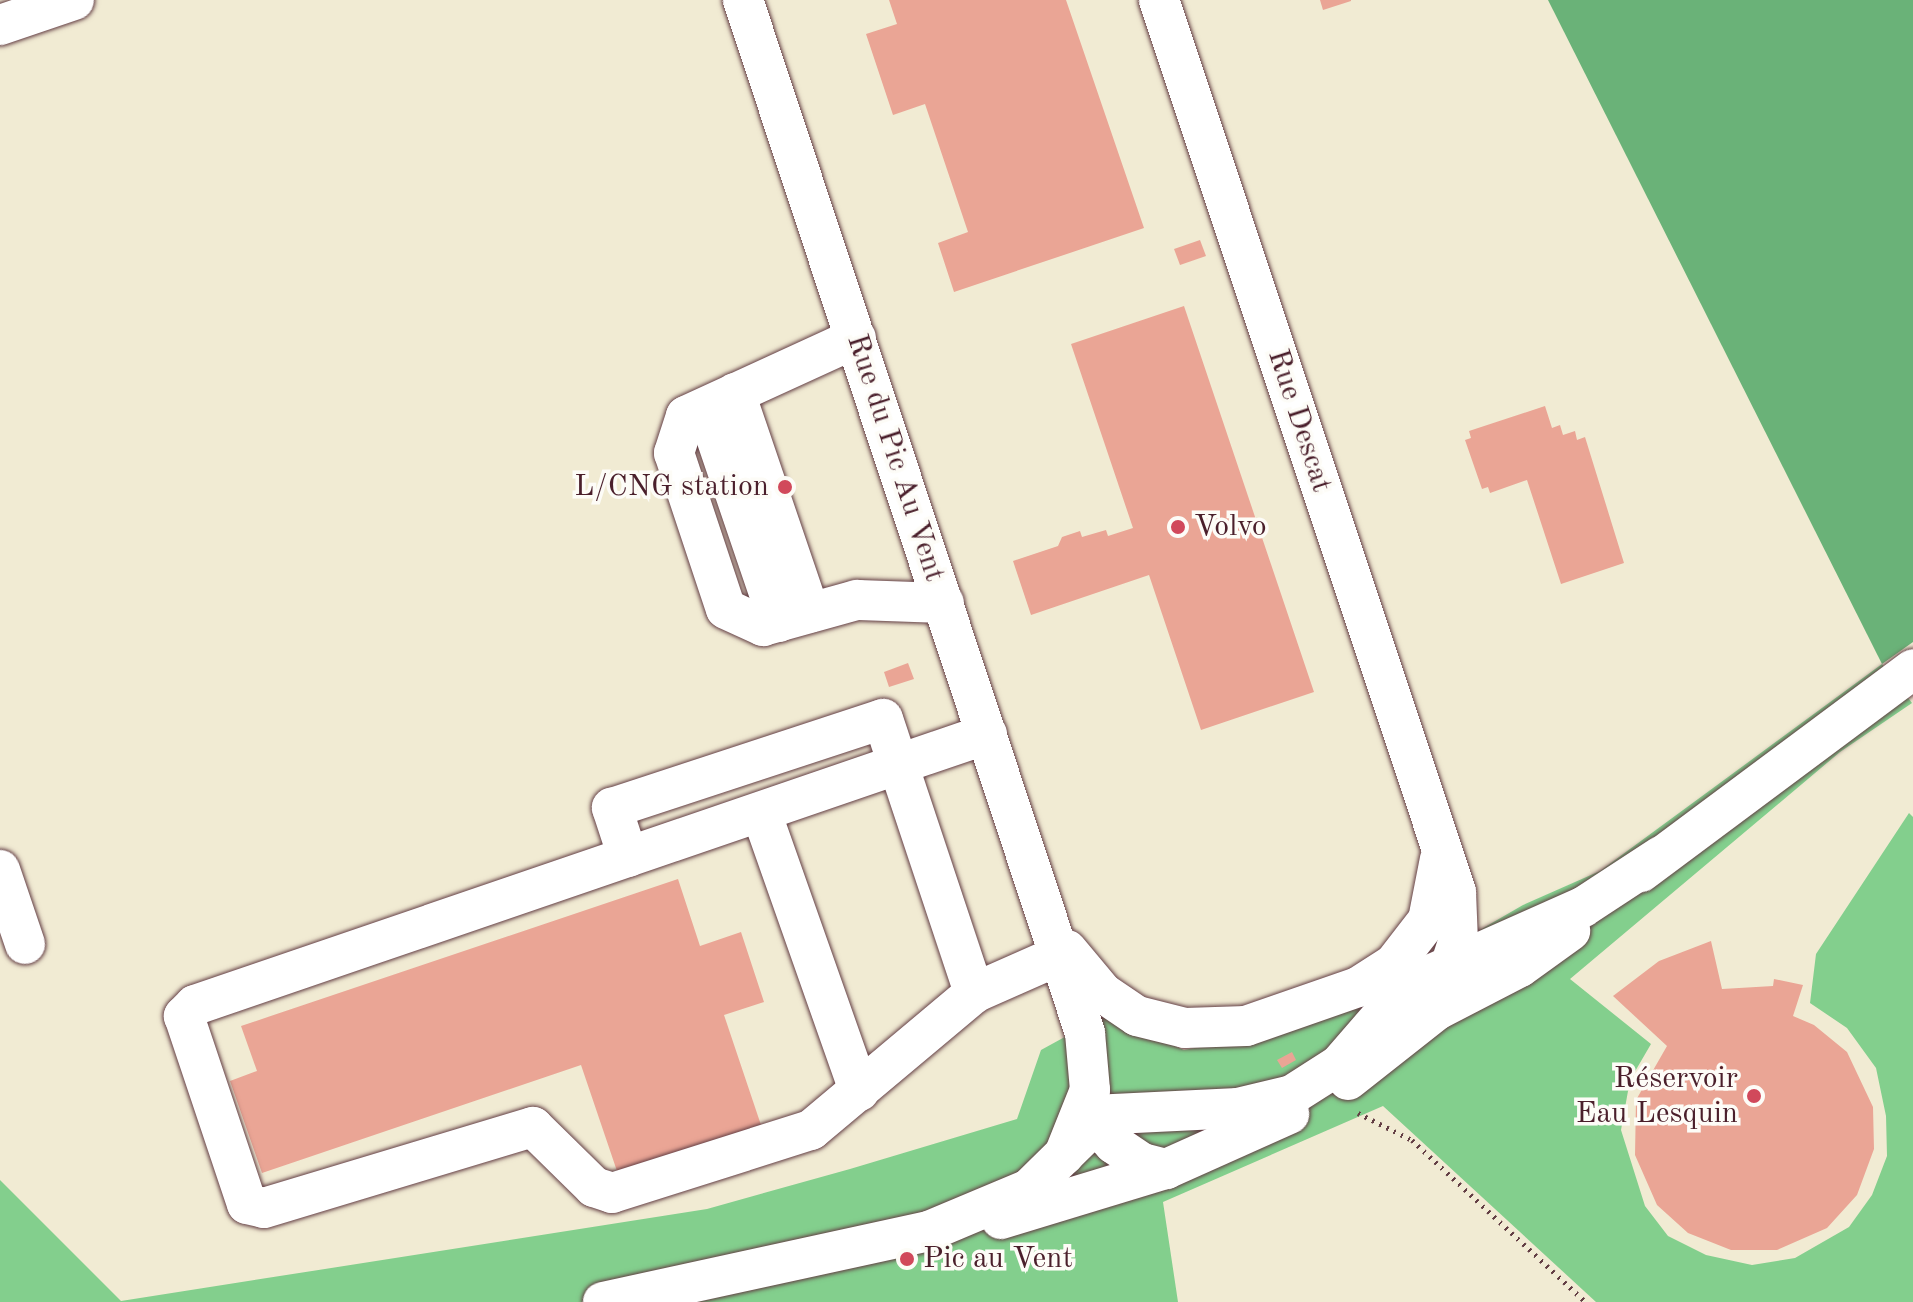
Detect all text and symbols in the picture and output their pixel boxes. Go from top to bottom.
street label: Rue du Pic Au Vent [838,330,952,586]
street label: Rue Descat [1259,345,1339,497]
place label: L/CNG station [574,469,769,505]
marker: L/CNG station [776,478,794,496]
place label: Volvo [1194,509,1267,545]
marker: Volvo [1169,518,1187,536]
place label: Réservoir Eau Lesquin [1576,1061,1738,1132]
marker: Réservoir Eau Lesquin [1745,1087,1763,1105]
place label: Pic au Vent [923,1241,1073,1277]
marker: Pic au Vent [898,1250,916,1268]

